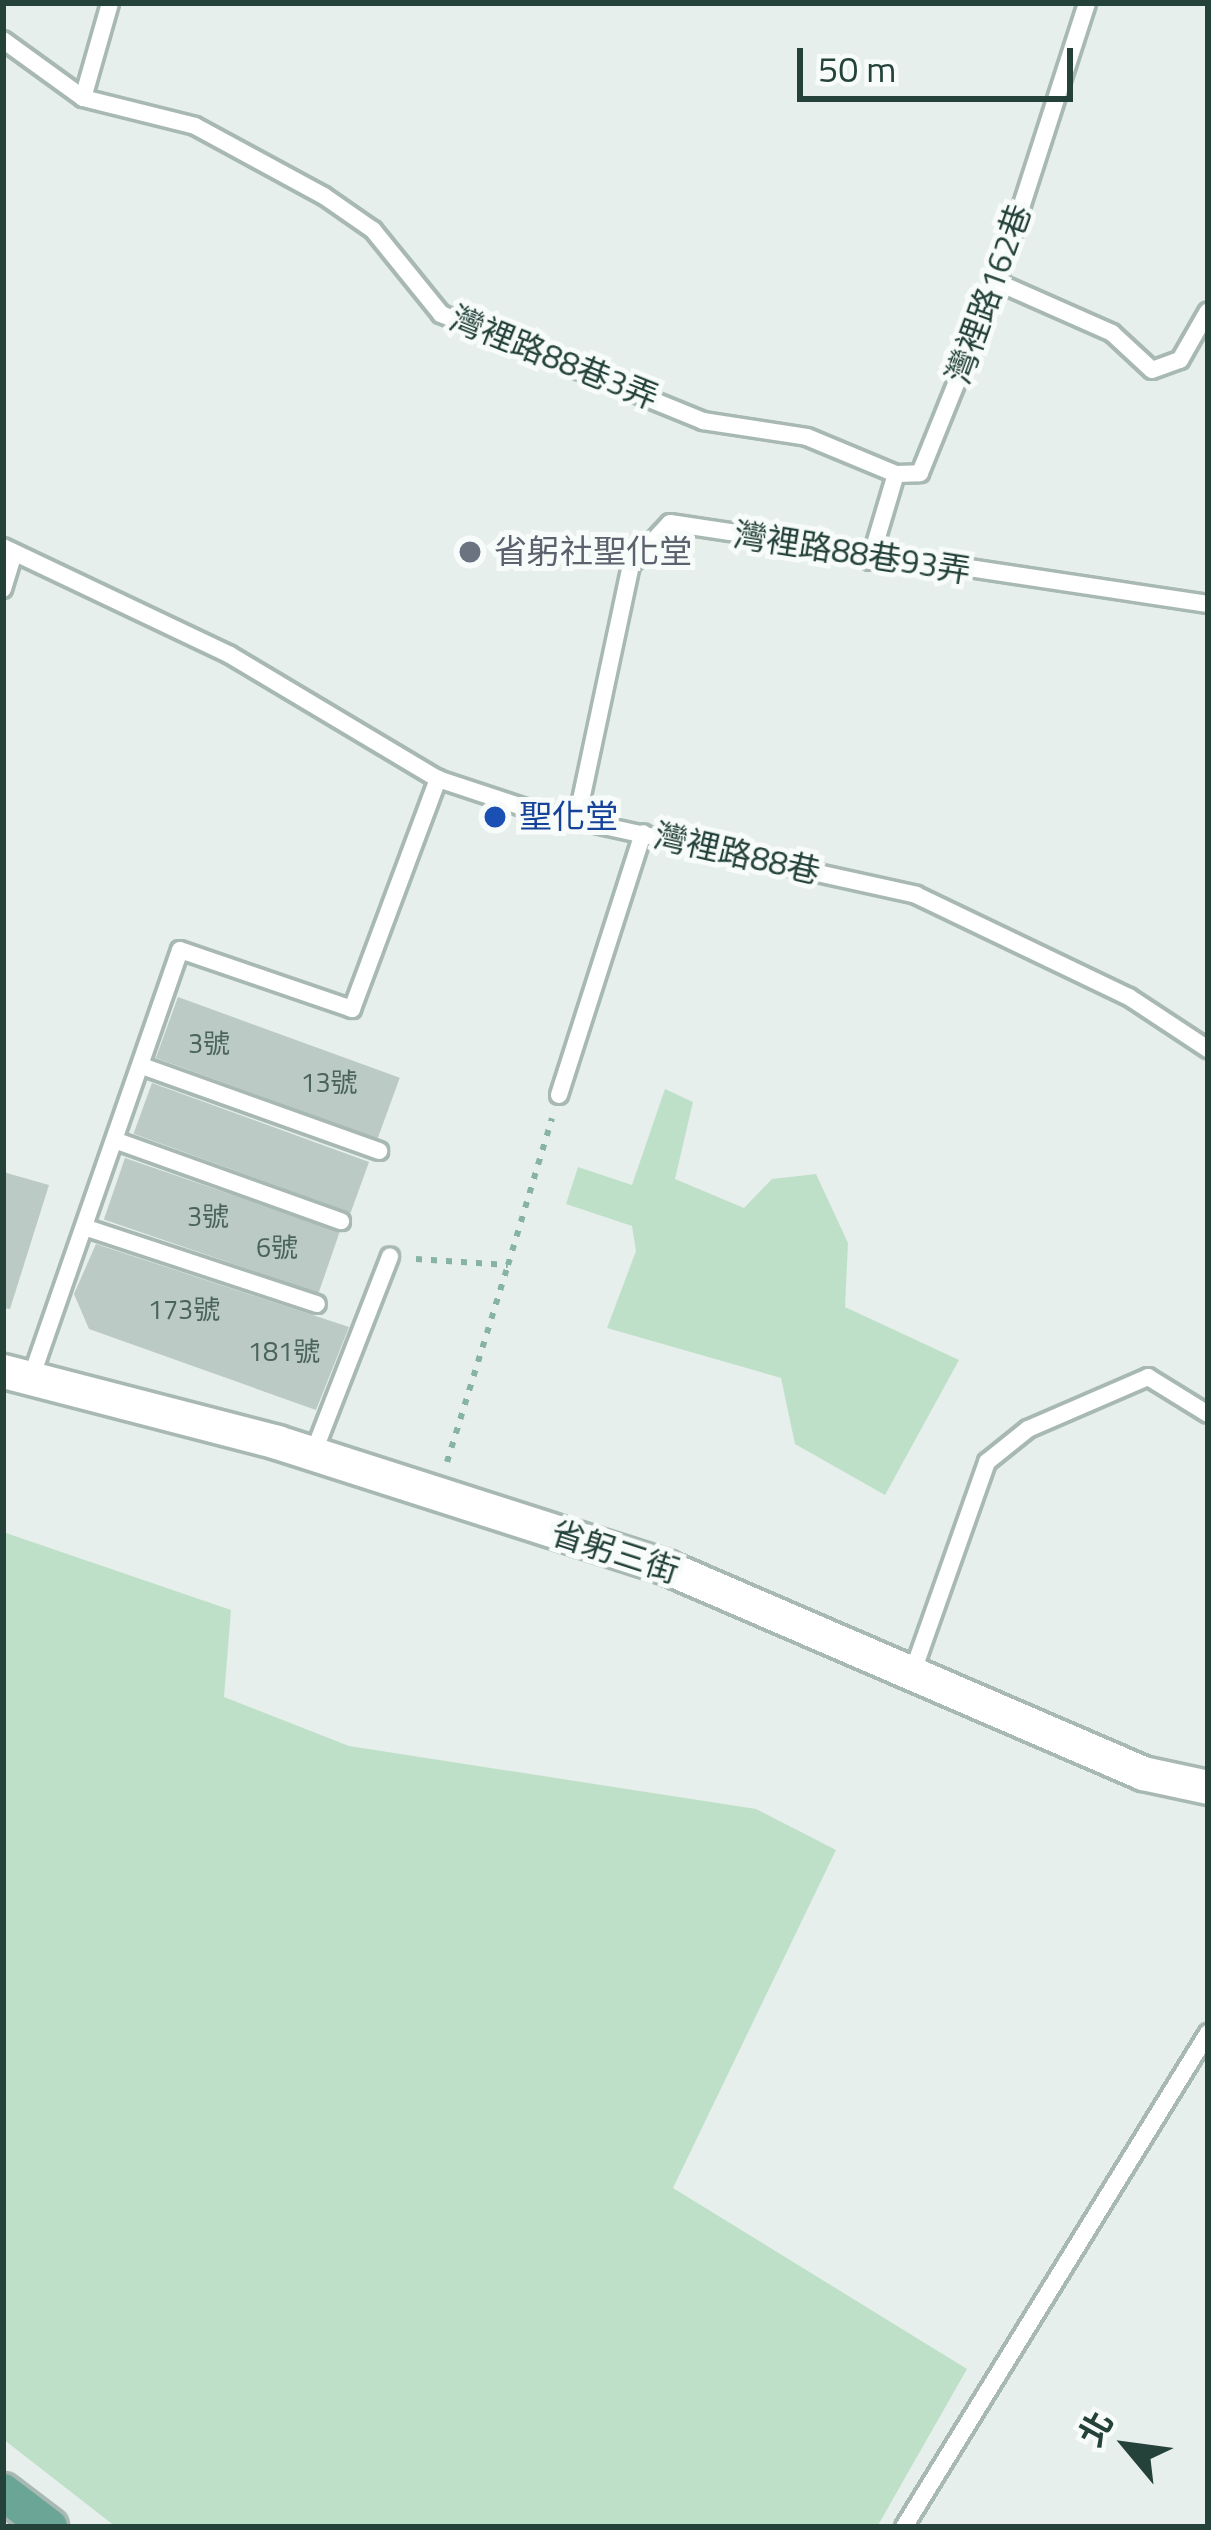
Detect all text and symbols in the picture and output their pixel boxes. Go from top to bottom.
scale bar [803,24,1079,98]
text: 50 m [818,41,896,96]
street label: 灣裡路162巷 [938,199,1040,389]
street label: 灣裡路88巷3弄 [444,298,664,418]
street label: 灣裡路88巷93弄 [731,515,973,591]
place label: 省躬社聖化堂 [494,532,692,572]
marker: 省躬社聖化堂 [457,539,483,565]
place label: 聖化堂 [519,797,618,837]
marker: 聖化堂 [482,804,508,830]
street label: 灣裡路88巷 [650,816,824,892]
house number: 3號 [188,1027,230,1059]
house number: 13號 [300,1066,358,1098]
house number: 3號 [187,1200,229,1232]
house number: 6號 [256,1231,298,1263]
house number: 173號 [148,1293,220,1325]
house number: 181號 [248,1335,320,1367]
street label: 省躬三街 [546,1513,684,1591]
north arrow [1067,2386,1187,2506]
text: 北 [1066,2402,1125,2455]

